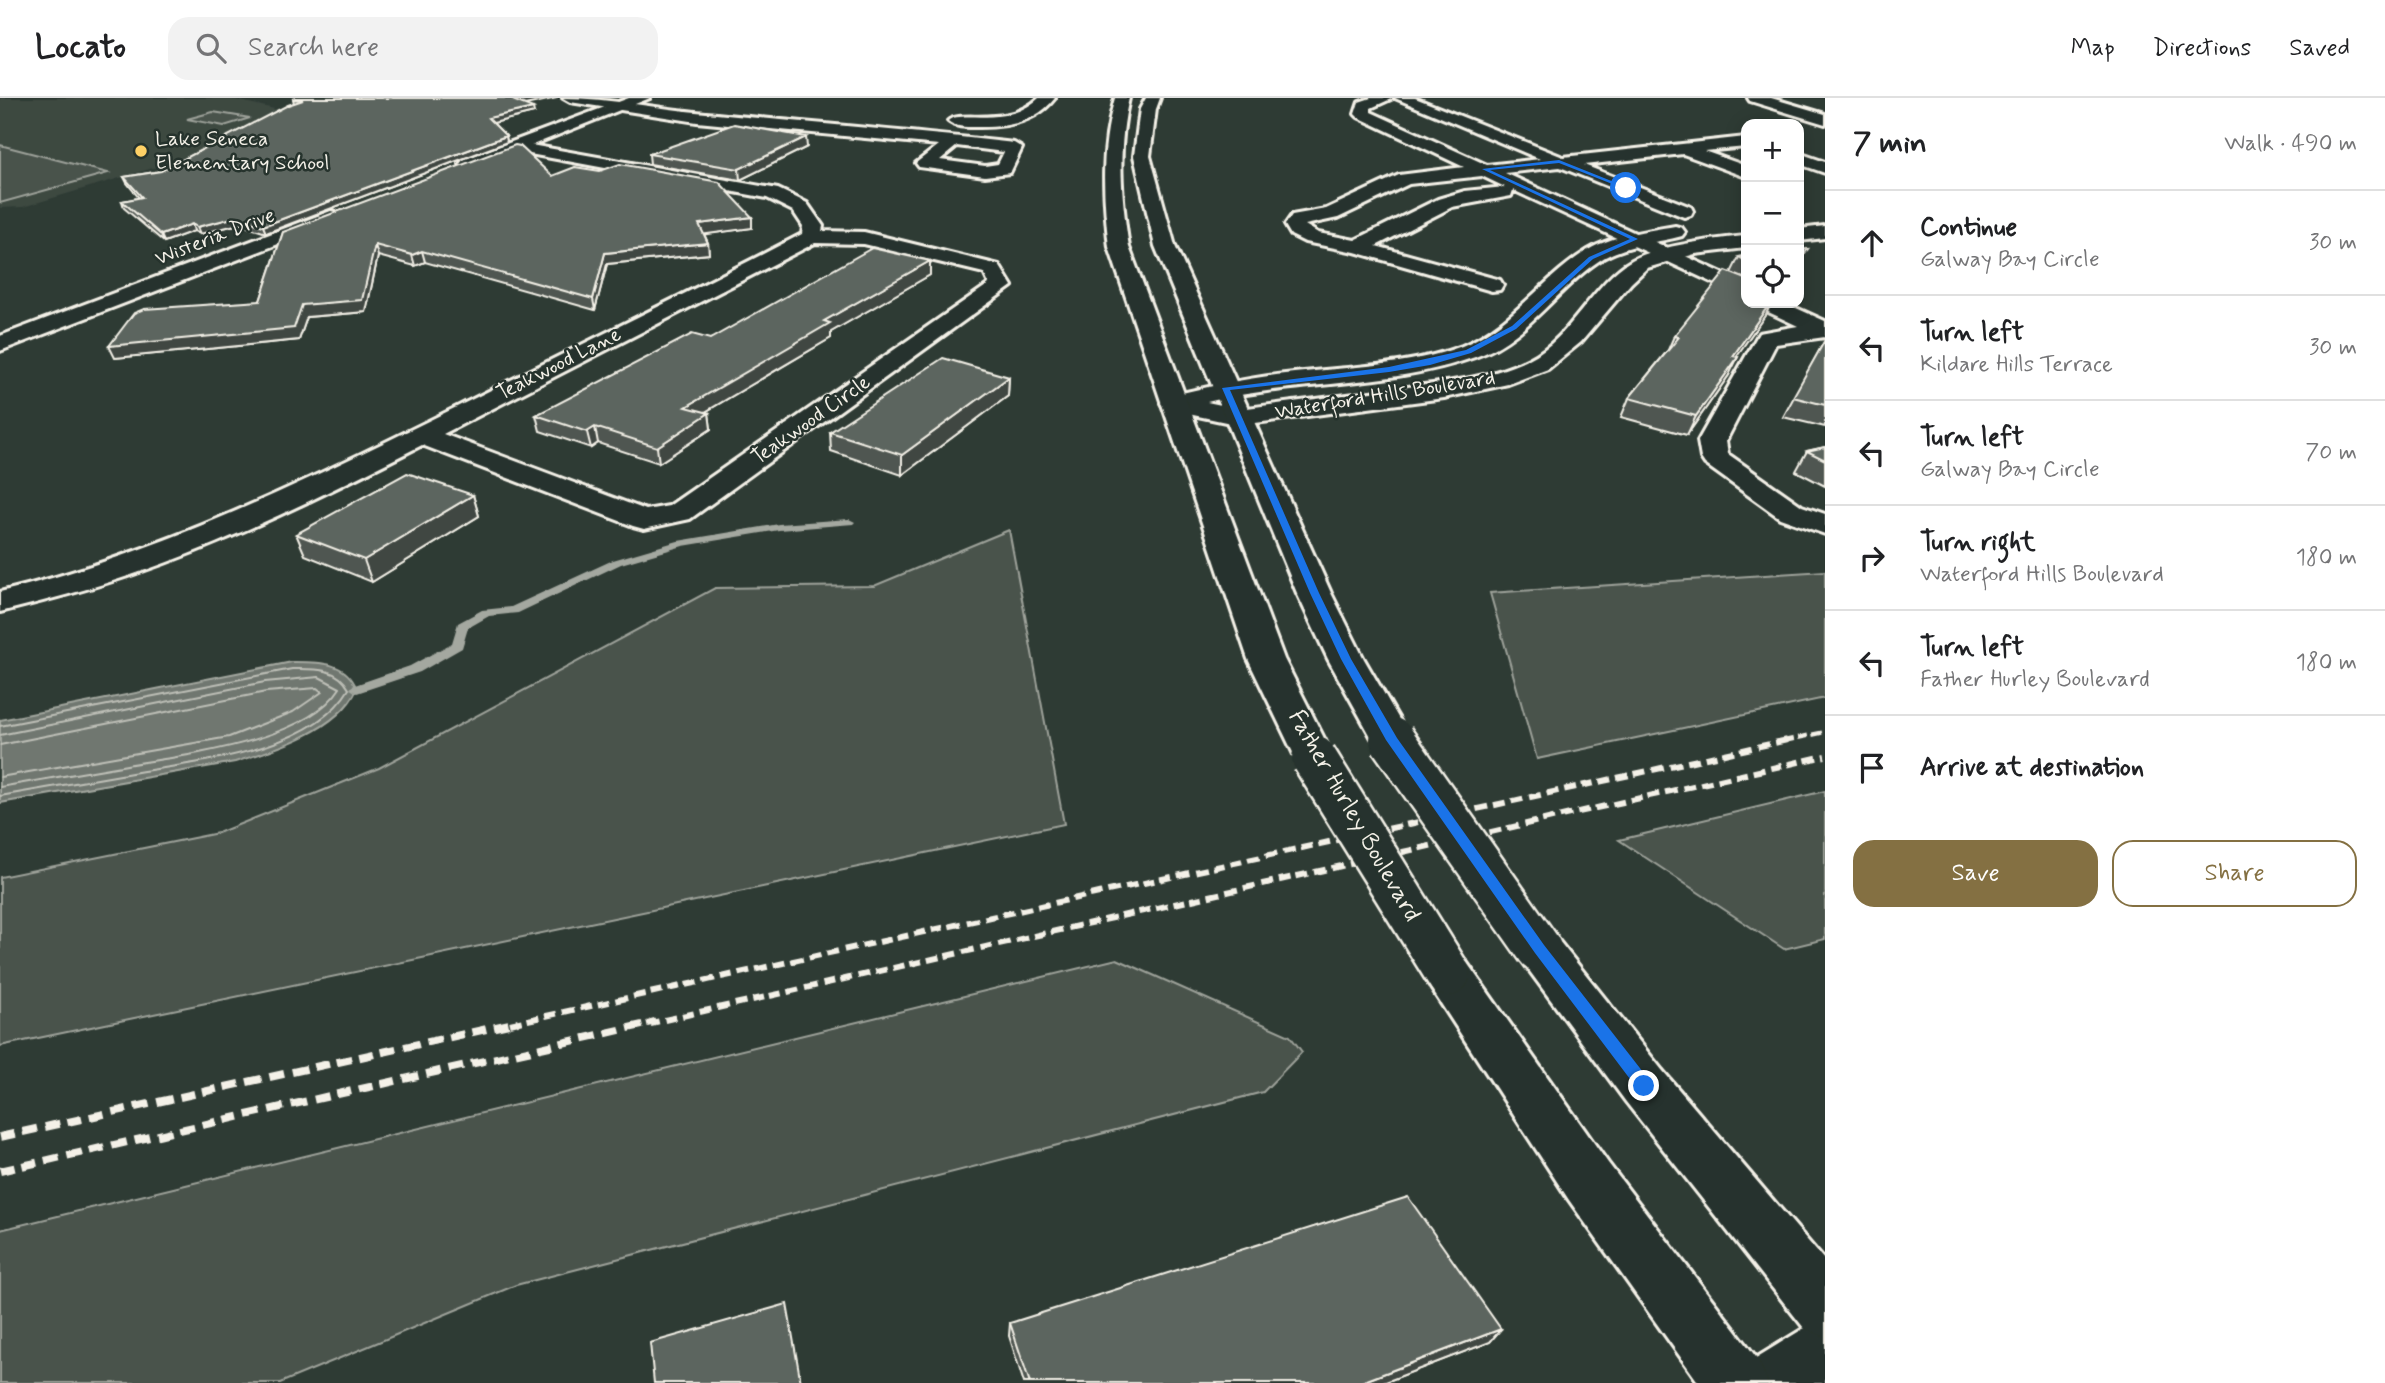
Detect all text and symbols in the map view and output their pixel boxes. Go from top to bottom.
search box [168,17,658,80]
text: Locato [35,26,126,70]
icon: search [192,29,230,67]
text: Search here [248,31,379,65]
text: Map [2071,33,2115,64]
text: Directions [2153,33,2251,64]
text: Saved [2289,33,2350,64]
map controls [1741,119,1804,308]
button: + [1741,119,1804,182]
text: 7 min [1853,124,1927,163]
place label: Lake Seneca Elementary School [155,125,330,177]
text: Walk · 490 m [2224,129,2357,159]
marker: Lake Seneca Elementary School [133,143,149,159]
route start [1610,172,1641,203]
button: − [1741,182,1804,245]
street label: Wisteria Drive [151,201,279,273]
text: Continue [1920,211,2017,245]
icon: ahead [1853,224,1891,262]
text: 30 m [2309,228,2357,258]
button: locate [1741,245,1804,308]
text: Galway Bay Circle [1920,245,2100,275]
text: Turn left [1920,316,2024,350]
street label: Teakwood Lane [492,320,626,407]
icon: left [1853,329,1891,367]
text: 30 m [2309,333,2357,363]
text: Kildare Hills Terrace [1920,350,2113,380]
street label: Waterford Hills Boulevard [1273,364,1497,428]
street label: Teakwood Circle [746,368,876,472]
text: Turn left [1920,421,2024,455]
icon: left [1853,434,1891,472]
text: 70 m [2305,438,2357,468]
text: Galway Bay Circle [1920,455,2100,485]
text: Turn right [1920,526,2036,560]
icon: right [1853,539,1891,577]
text: 180 m [2296,543,2357,573]
text: Waterford Hills Boulevard [1920,560,2164,590]
text: Turn left [1920,631,2024,665]
icon: left [1853,644,1891,682]
text: 180 m [2296,648,2357,678]
text: Father Hurley Boulevard [1920,665,2150,695]
street label: Father Hurley Boulevard [1281,704,1427,928]
icon: arrive [1853,749,1891,787]
text: Arrive at destination [1920,751,2144,785]
button: Save [1853,840,2098,907]
button: Share [2112,840,2357,907]
route end [1628,1070,1659,1101]

